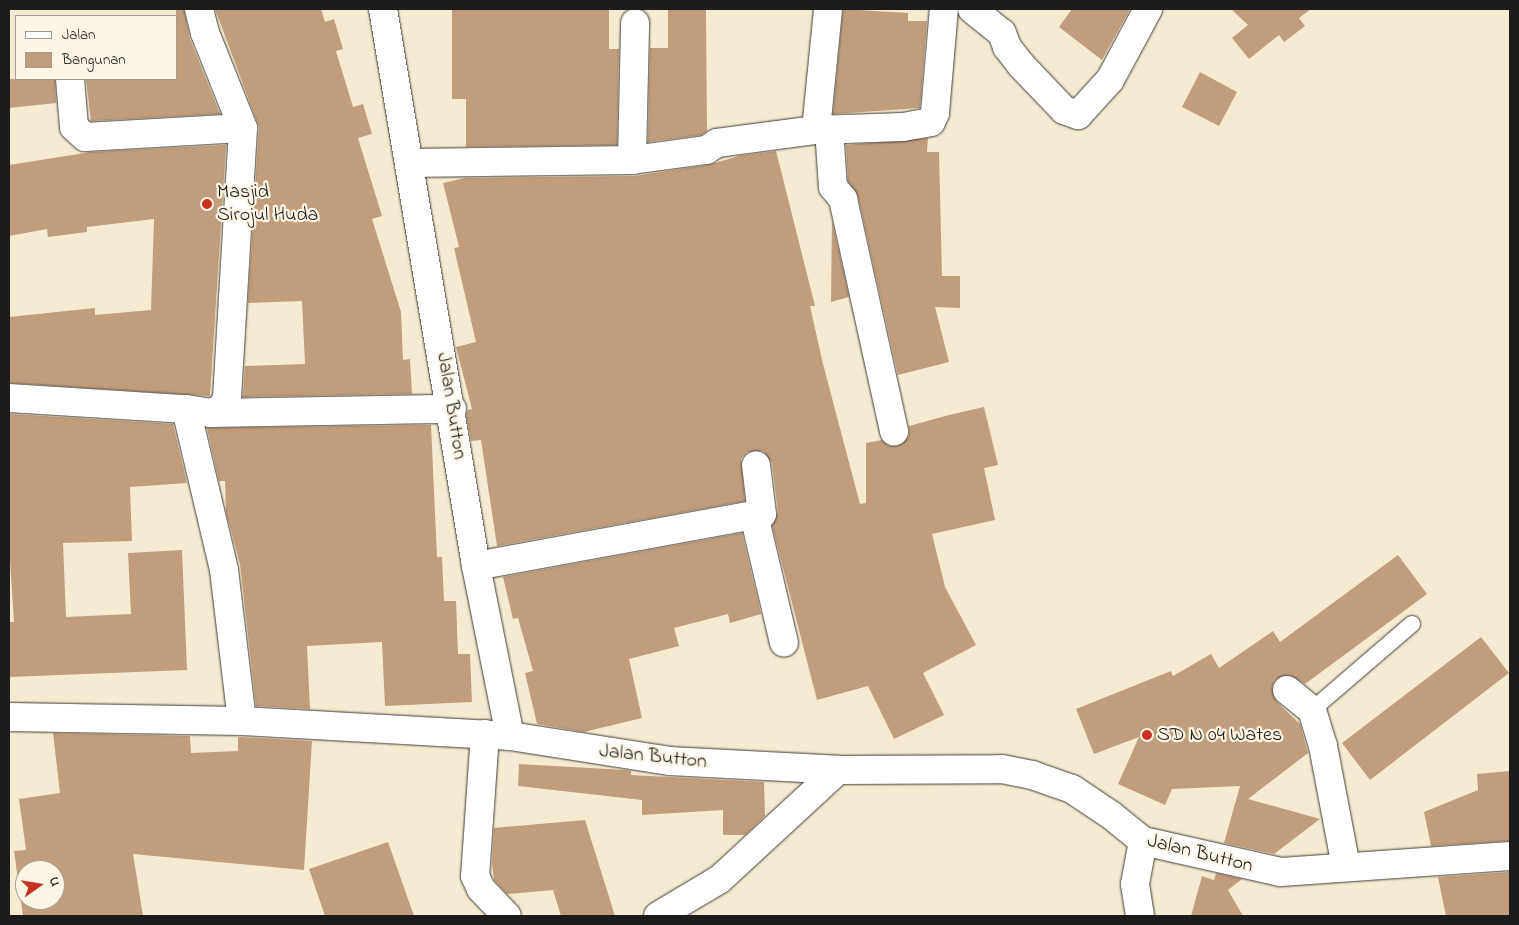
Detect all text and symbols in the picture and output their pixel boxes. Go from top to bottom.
legend [15,15,178,80]
text: Jalan [62,24,95,46]
text: Bangunan [62,49,126,71]
place label: Masjid Sirojul Huda [217,180,318,227]
marker: Masjid Sirojul Huda [201,198,213,210]
street label: Jalan Button [431,351,471,461]
place label: SD N 04 Wates [1157,723,1282,747]
marker: SD N 04 Wates [1141,729,1153,741]
street label: Jalan Button [598,739,708,775]
street label: Jalan Button [1145,829,1255,879]
north arrow [15,860,65,910]
text: U [43,875,65,888]

